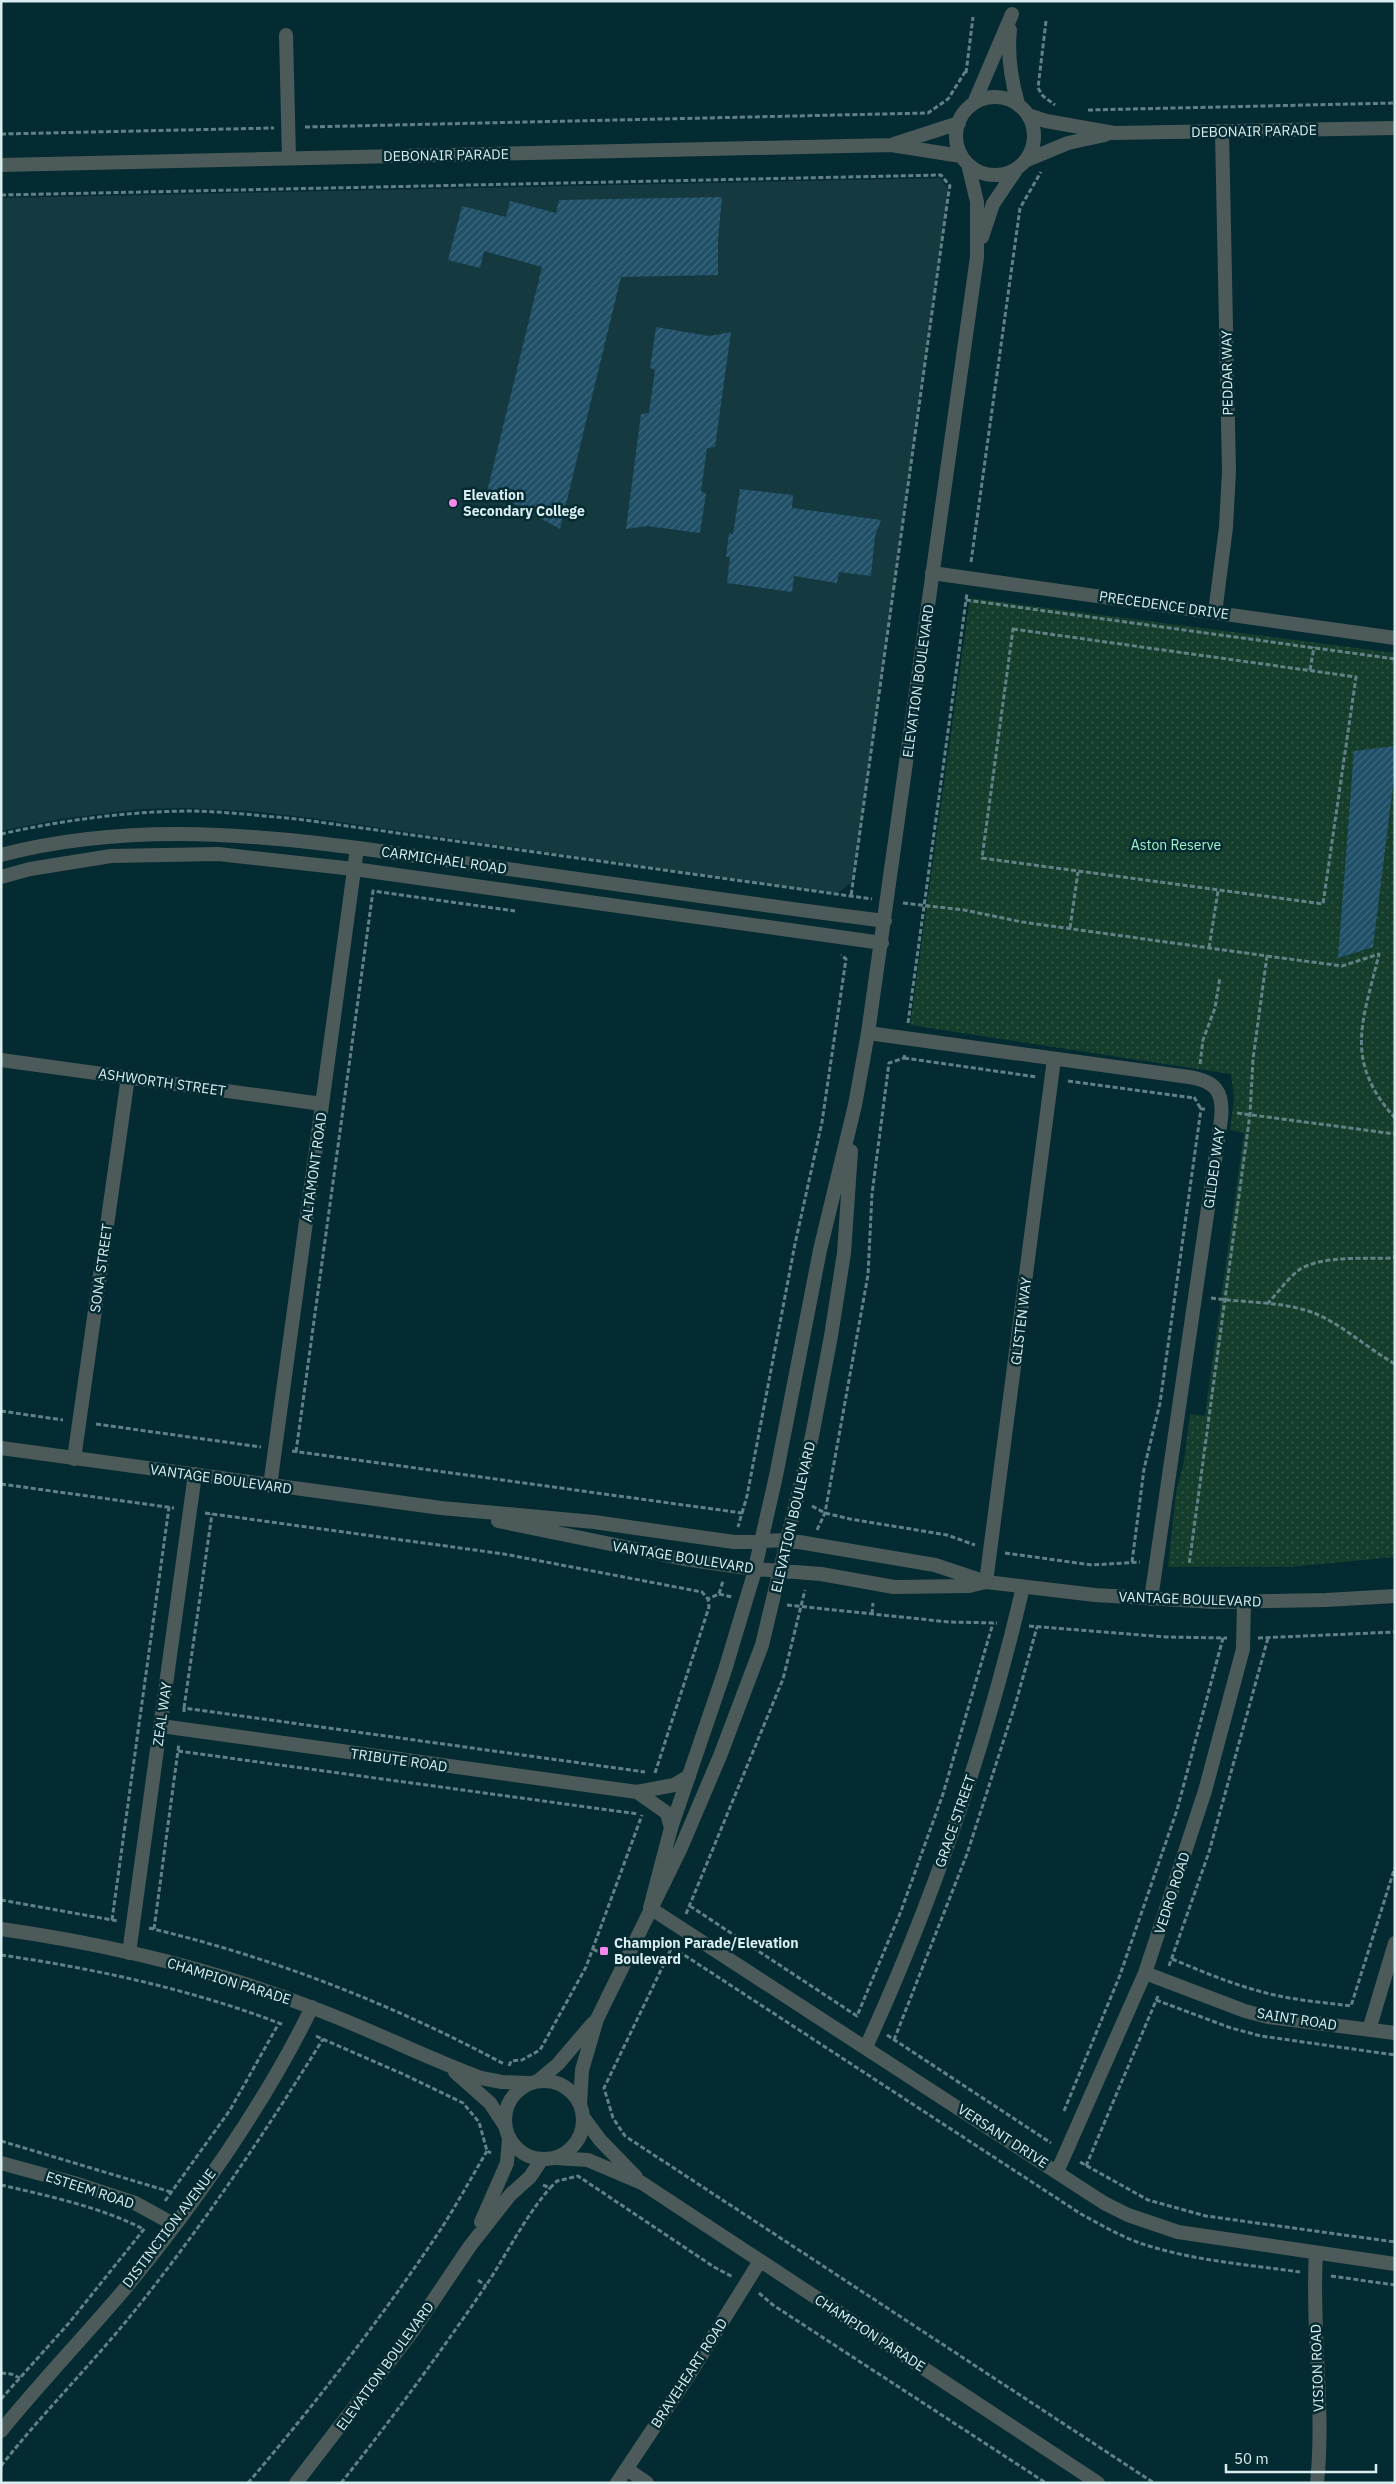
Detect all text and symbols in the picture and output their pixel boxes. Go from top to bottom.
street label: DEBONAIR PARADE [1191,121,1317,141]
street label: DEBONAIR PARADE [383,145,509,165]
street label: PEDDAR WAY [1217,329,1237,416]
place label: Elevation Secondary College [463,486,585,520]
marker: Elevation Secondary College [447,497,459,509]
street label: PRECEDENCE DRIVE [1098,587,1230,623]
street label: ELEVATION BOULEVARD [898,603,938,759]
park label: Aston Reserve [1131,836,1221,854]
street label: CARMICHAEL ROAD [380,842,508,878]
street label: ASHWORTH STREET [97,1064,227,1100]
street label: ALTAMONT ROAD [297,1111,331,1223]
street label: GILDED WAY [1199,1126,1229,1210]
street label: SONA STREET [86,1222,116,1314]
street label: GLISTEN WAY [1007,1275,1035,1366]
street label: ELEVATION BOULEVARD [767,1440,819,1594]
street label: VANTAGE BOULEVARD [149,1460,293,1498]
street label: VANTAGE BOULEVARD [611,1537,755,1577]
street label: VANTAGE BOULEVARD [1118,1588,1262,1610]
street label: ZEAL WAY [149,1680,175,1747]
street label: TRIBUTE ROAD [349,1744,449,1776]
street label: GRACE STREET [931,1772,979,1870]
street label: VEDRO ROAD [1150,1850,1194,1936]
place label: Champion Parade/Elevation Boulevard [614,1934,799,1968]
marker: Champion Parade/Elevation Boulevard [598,1945,610,1957]
street label: CHAMPION PARADE [165,1954,293,2008]
street label: SAINT ROAD [1256,2004,1338,2034]
street label: VERSANT DRIVE [954,2100,1052,2172]
street label: DISTINCTION AVENUE [118,2165,220,2291]
street label: ESTEEM ROAD [43,2167,137,2213]
street label: CHAMPION PARADE [811,2290,929,2376]
street label: ELEVATION BOULEVARD [332,2298,438,2434]
street label: BRAVEHEART ROAD [647,2315,731,2431]
street label: VISION ROAD [1306,2324,1328,2412]
scale bar [1226,2442,1376,2474]
text: 50 m [1234,2449,1269,2468]

